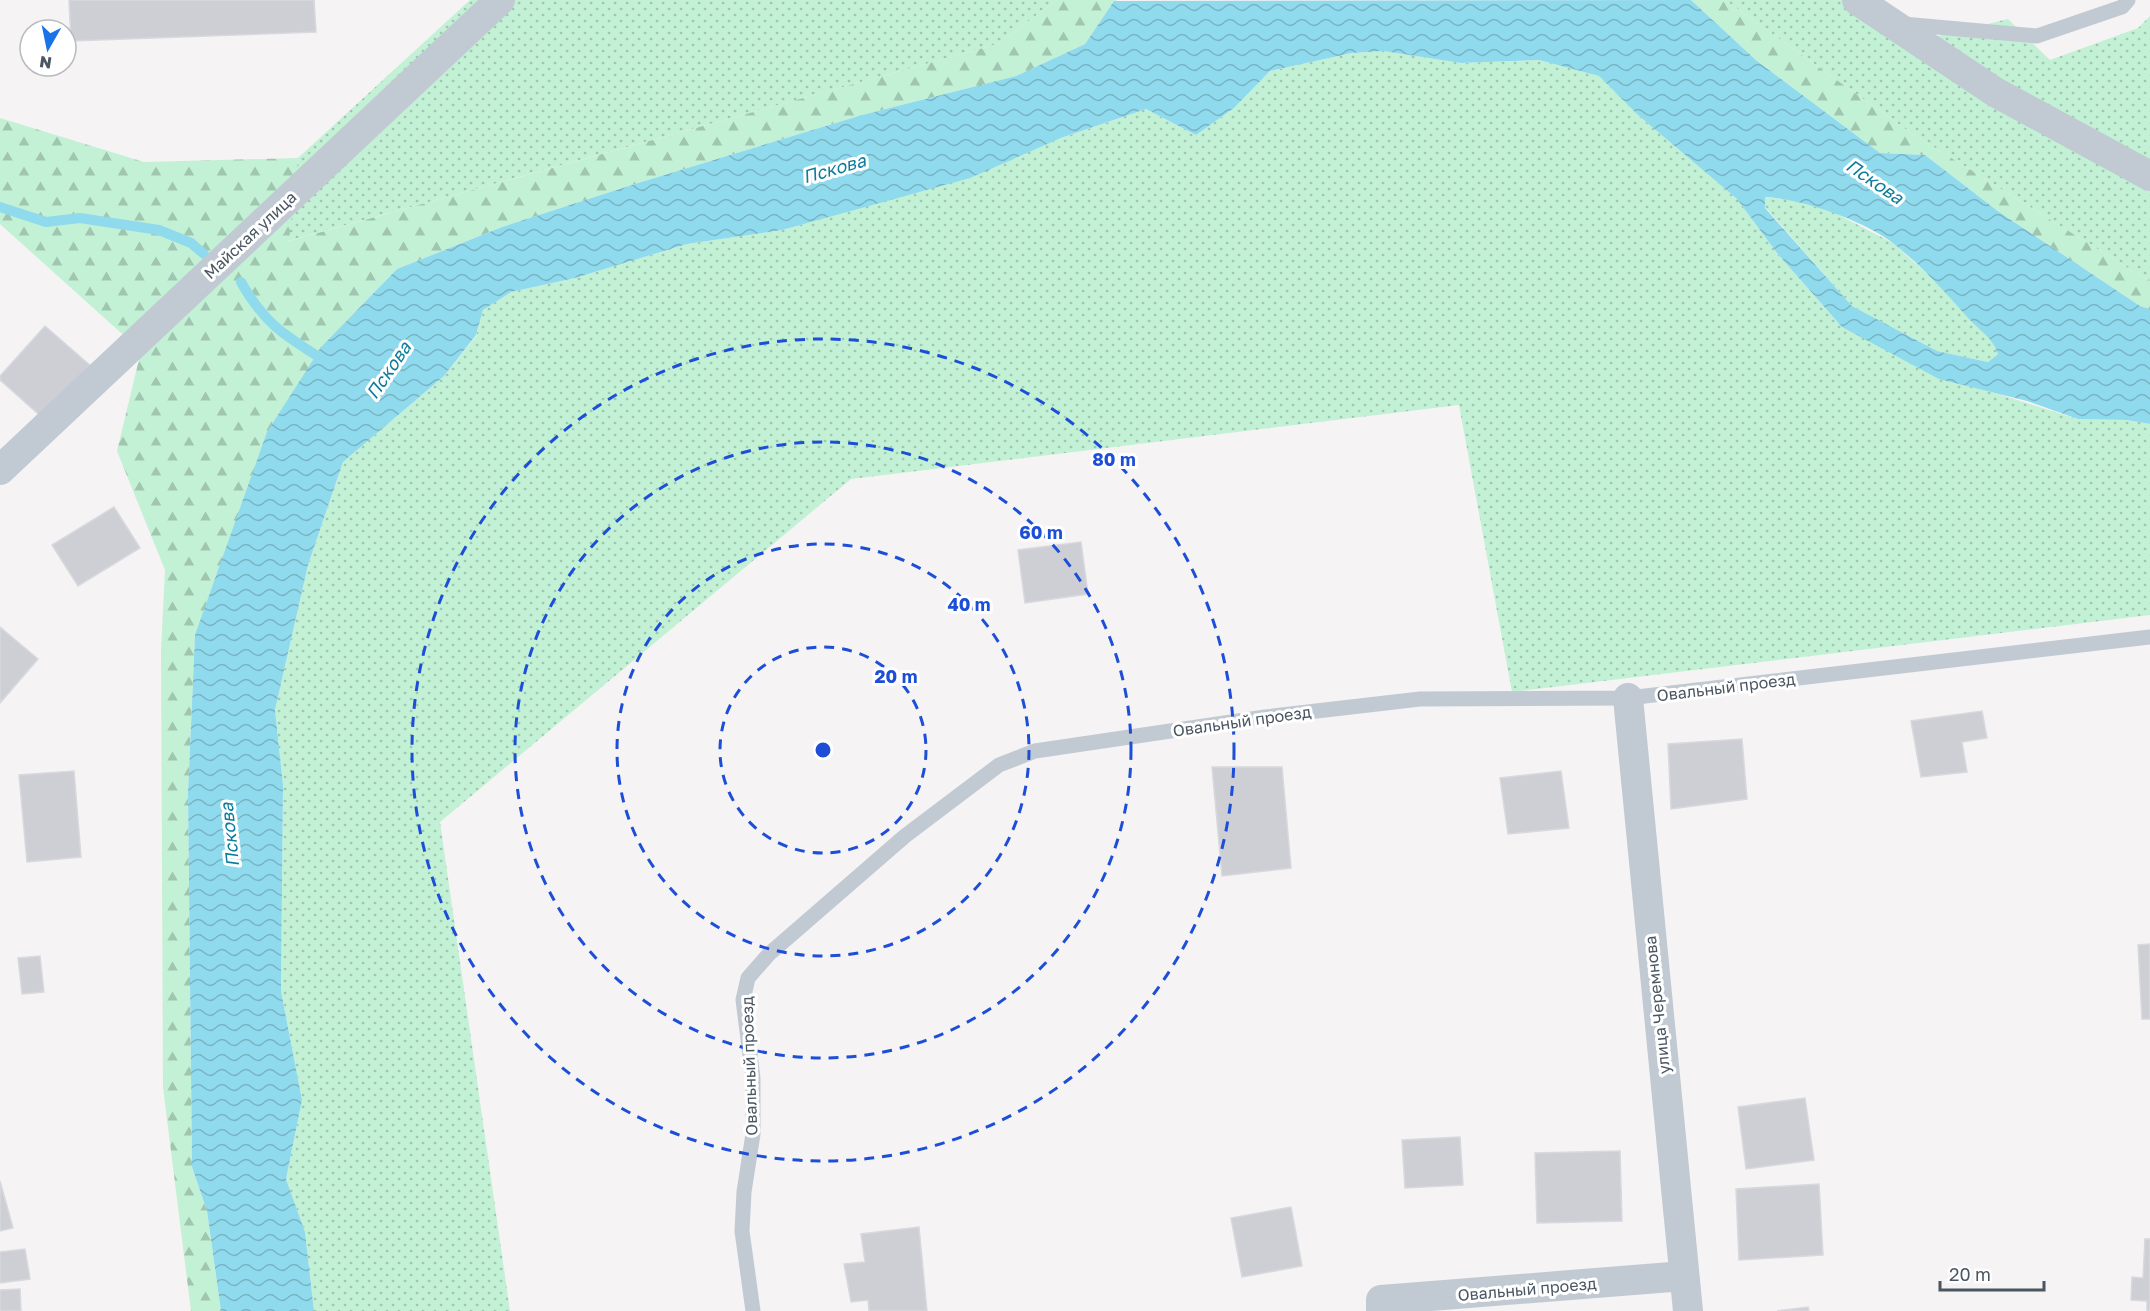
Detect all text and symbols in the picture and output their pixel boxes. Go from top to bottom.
north arrow [18,18,78,78]
text: N [38,52,53,74]
water label: Пскова [800,148,869,187]
water label: Пскова [1842,154,1909,209]
street label: Майская улица [200,187,300,283]
water label: Пскова [361,336,416,403]
text: 80 m [1092,448,1136,470]
text: 60 m [1019,521,1063,543]
text: 40 m [947,593,991,615]
text: 20 m [875,665,917,687]
street label: Овальный проезд [1656,669,1797,705]
street label: Овальный проезд [1172,701,1313,741]
centre of rings [813,740,833,760]
water label: Пскова [215,801,243,868]
street label: улица Черемнова [1640,935,1674,1075]
street label: Овальный проезд [737,996,761,1136]
scale bar [1940,1254,2044,1292]
text: 20 m [1949,1263,1991,1285]
street label: Овальный проезд [1457,1273,1598,1305]

